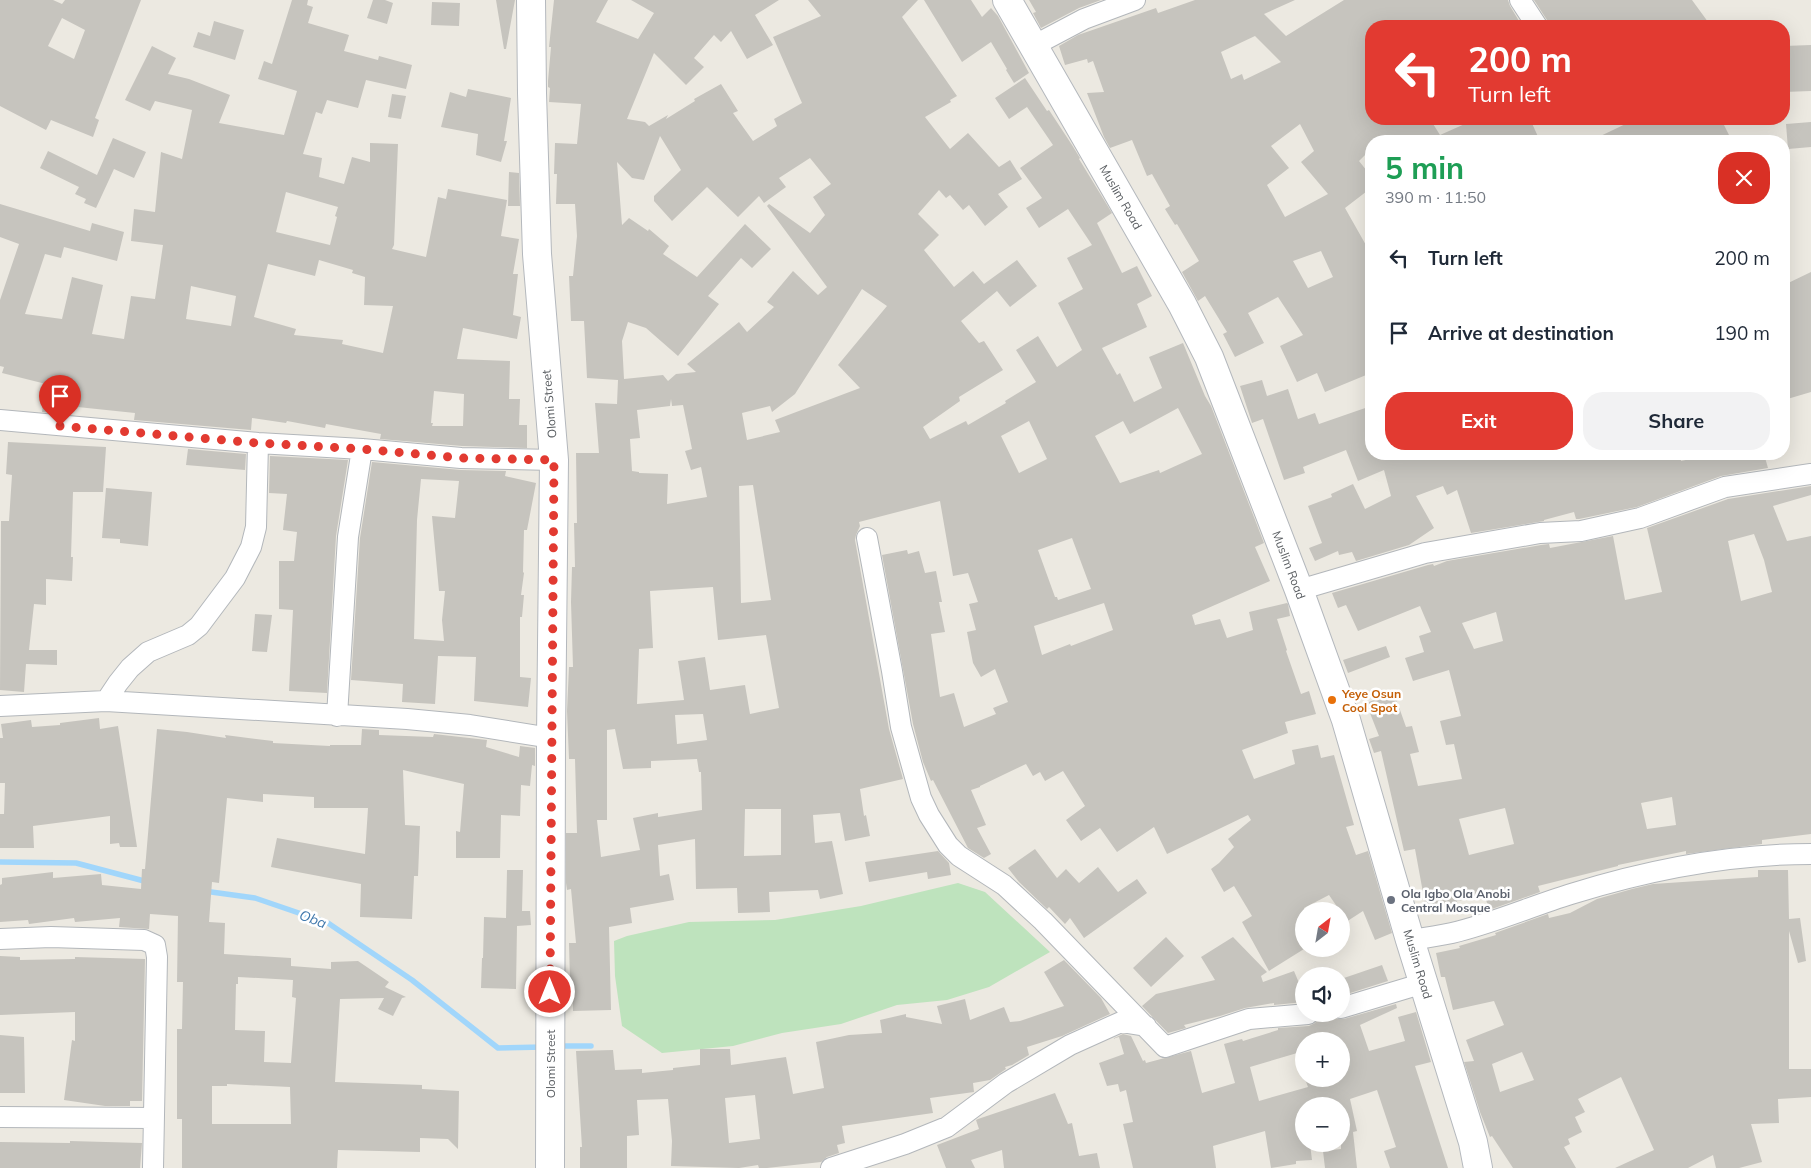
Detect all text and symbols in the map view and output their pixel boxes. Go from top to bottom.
text: 200 m [1468,37,1572,81]
icon: left [1385,40,1450,105]
text: Turn left [1468,80,1551,108]
text: 5 min [1385,149,1464,187]
button: close [1718,152,1770,204]
street label: Muslim Road [1097,162,1145,232]
text: 390 m · 11:50 [1385,187,1486,207]
icon: left [1385,244,1413,272]
text: Turn left [1428,246,1503,270]
text: 200 m [1714,246,1770,270]
icon: arrive [1385,319,1413,347]
text: Arrive at destination [1428,321,1614,345]
text: 190 m [1714,321,1770,345]
street label: Olomi Street [539,369,559,439]
pin [39,375,81,426]
icon: arrive [46,382,74,410]
button: Exit [1385,392,1573,450]
button: Share [1583,392,1770,450]
street label: Muslim Road [1269,529,1309,601]
place label: Yeye Osun Cool Spot [1341,686,1401,715]
marker: Yeye Osun Cool Spot [1326,694,1338,706]
place label: Ola Igbo Ola Anobi Central Mosque [1401,886,1510,915]
marker: Ola Igbo Ola Anobi Central Mosque [1385,894,1397,906]
north arrow [1295,902,1350,958]
map controls [1295,902,1350,1152]
water label: Oba [297,906,329,932]
street label: Muslim Road [1400,927,1436,1001]
position arrow [523,965,575,1017]
button: sound [1295,967,1350,1022]
street label: Olomi Street [543,1030,558,1098]
button: + [1295,1032,1350,1087]
button: − [1295,1097,1350,1152]

